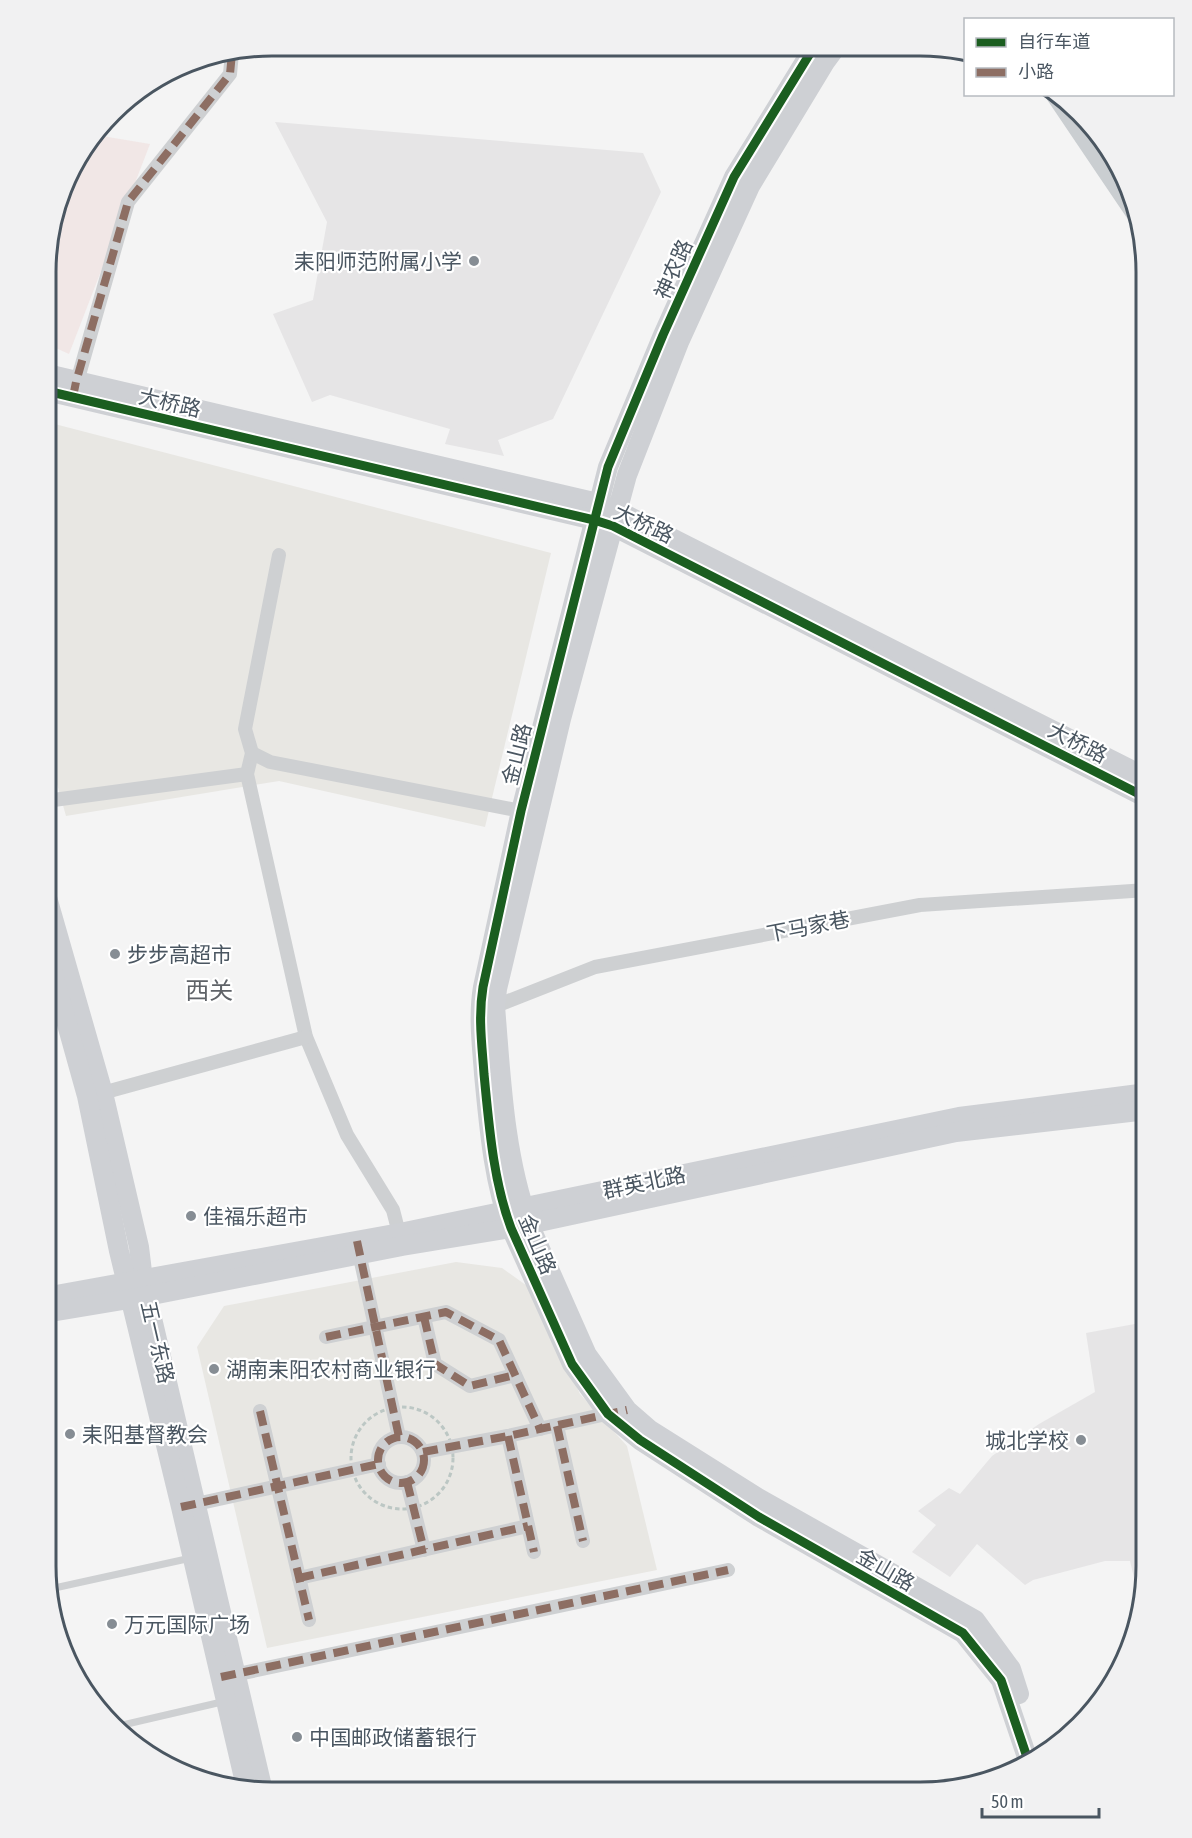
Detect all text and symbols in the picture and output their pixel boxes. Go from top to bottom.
legend [964,18,1174,96]
text: 自行车道 [1018,31,1090,52]
text: 小路 [1018,61,1054,82]
street label: 神农路 [649,235,697,303]
place label: 耒阳师范附属小学 [294,249,462,273]
marker: 耒阳师范附属小学 [467,254,481,268]
street label: 大桥路 [137,383,203,421]
street label: 大桥路 [610,499,678,547]
street label: 大桥路 [1044,717,1112,767]
street label: 金山路 [497,721,535,787]
street label: 下马家巷 [764,906,852,946]
place label: 步步高超市 [127,942,232,966]
marker: 步步高超市 [108,947,122,961]
district label: 西关 [185,977,233,1004]
street label: 群英北路 [600,1162,688,1202]
place label: 佳福乐超市 [203,1204,308,1228]
marker: 佳福乐超市 [184,1209,198,1223]
street label: 金山路 [515,1210,561,1278]
street label: 五一东路 [137,1298,179,1386]
place label: 湖南耒阳农村商业银行 [226,1357,436,1381]
marker: 湖南耒阳农村商业银行 [207,1362,221,1376]
place label: 耒阳基督教会 [82,1422,208,1446]
marker: 耒阳基督教会 [63,1427,77,1441]
place label: 城北学校 [985,1428,1069,1452]
marker: 城北学校 [1074,1433,1088,1447]
street label: 金山路 [853,1543,919,1595]
place label: 万元国际广场 [124,1612,250,1636]
marker: 万元国际广场 [105,1617,119,1631]
place label: 中国邮政储蓄银行 [309,1725,477,1749]
marker: 中国邮政储蓄银行 [290,1730,304,1744]
scale bar [982,1781,1099,1819]
text: 50 m [991,1791,1023,1812]

